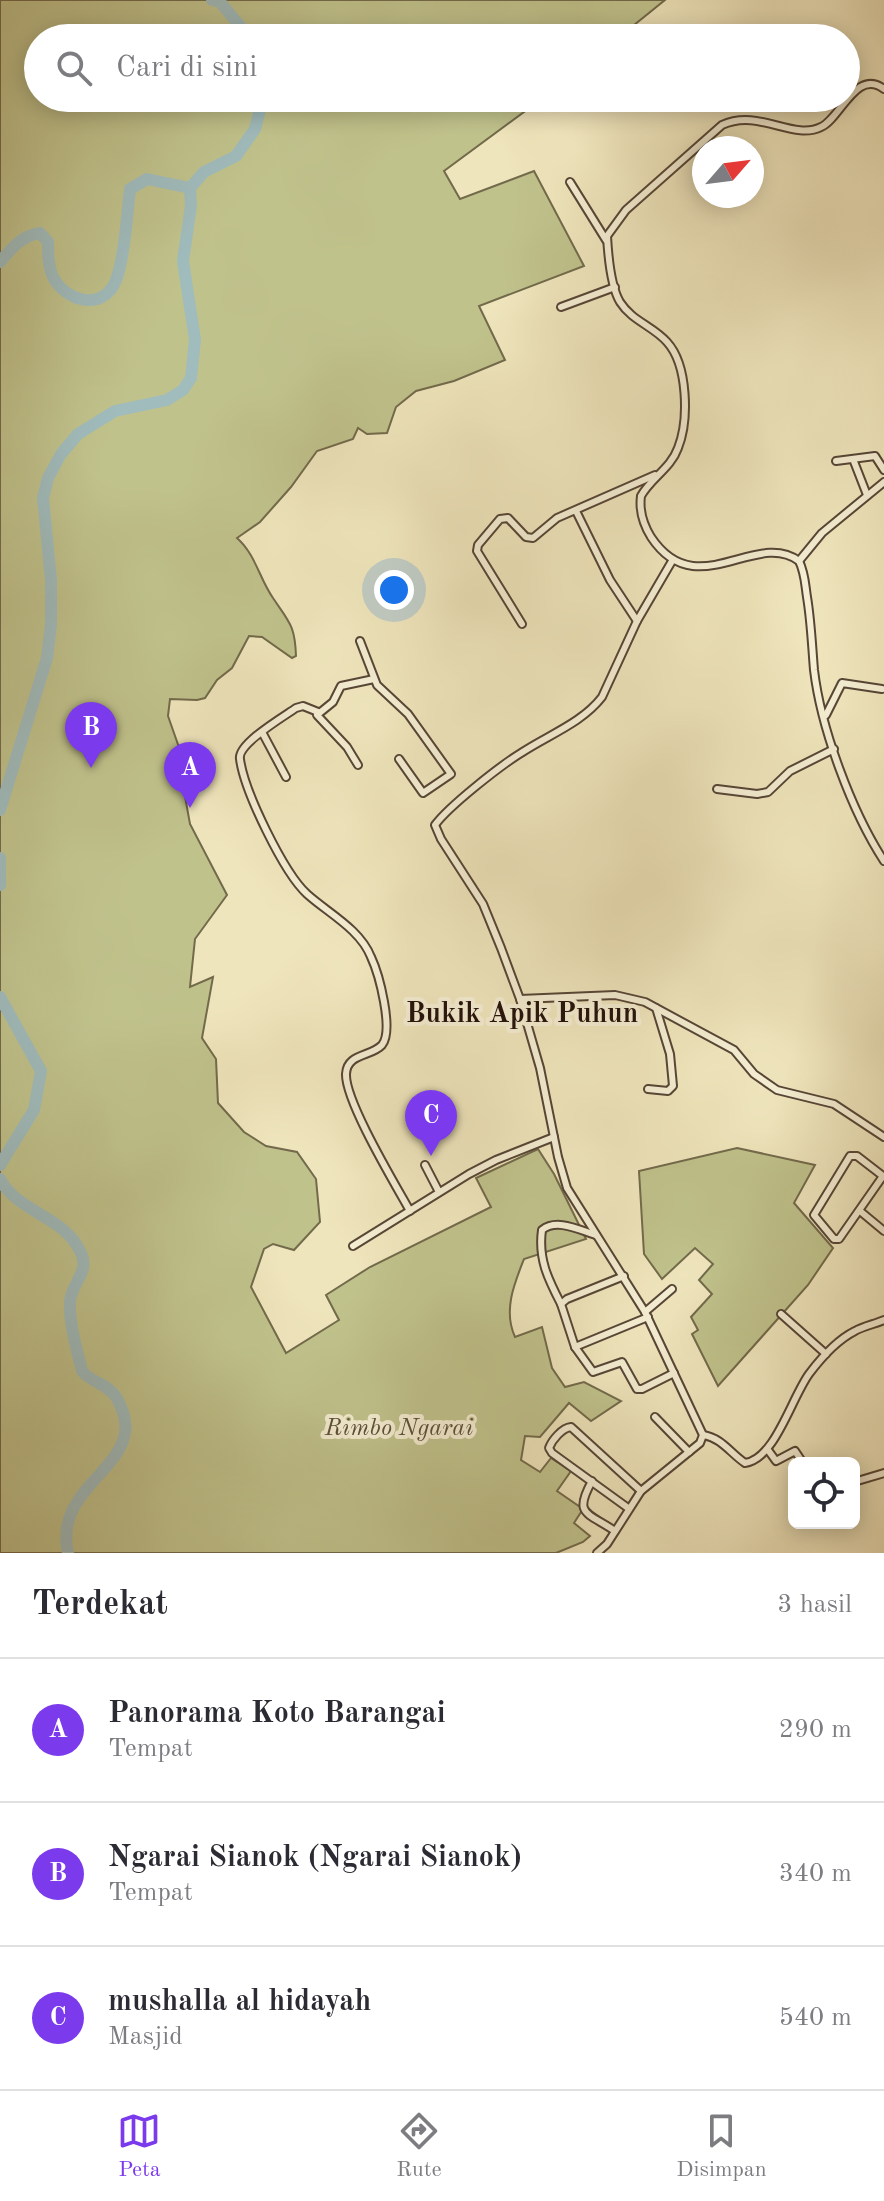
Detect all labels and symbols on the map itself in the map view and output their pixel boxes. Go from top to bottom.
north arrow [692,136,764,208]
your location [374,570,414,610]
pin: B [65,702,117,768]
pin: A [164,742,216,808]
district label: Bukik Apik Puhun [406,1001,638,1029]
pin: C [405,1090,457,1156]
park label: Rimbo Ngarai [324,1417,473,1441]

